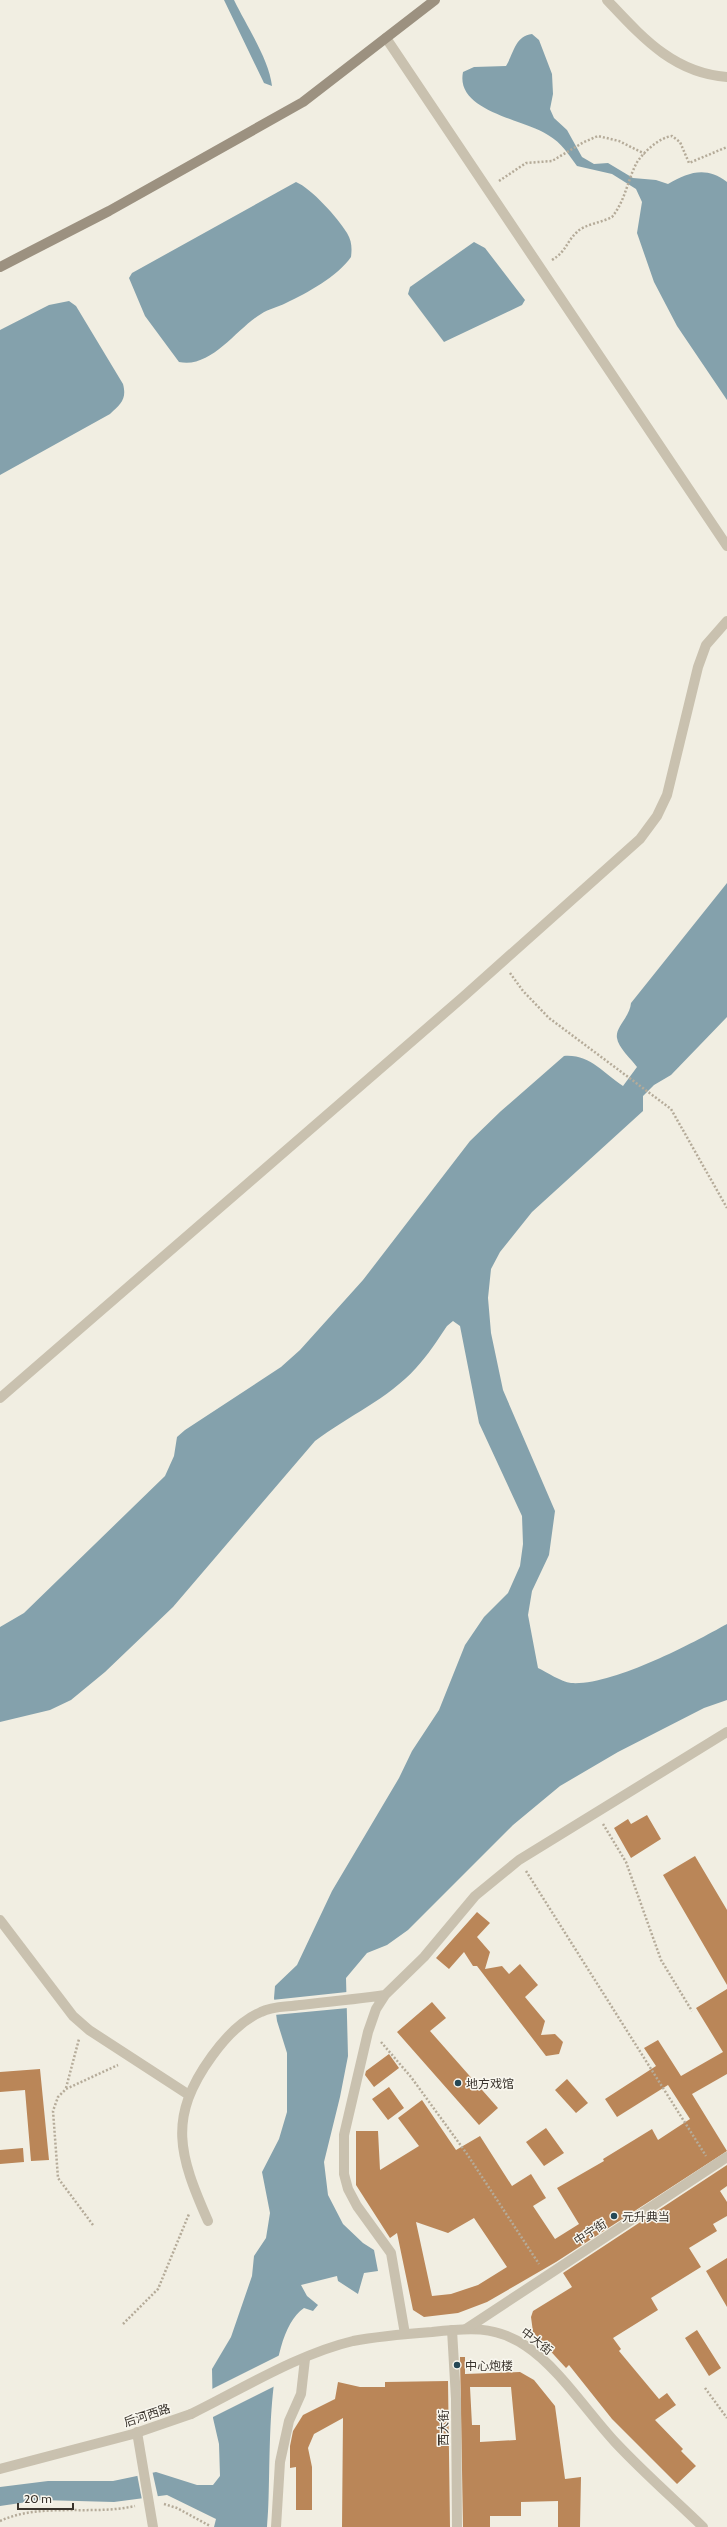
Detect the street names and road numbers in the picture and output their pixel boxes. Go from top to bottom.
street label: 中宁街 [571,2216,609,2248]
street label: 中大街 [518,2324,556,2358]
street label: 后河西路 [122,2400,172,2430]
street label: 西大街 [436,2410,451,2446]

